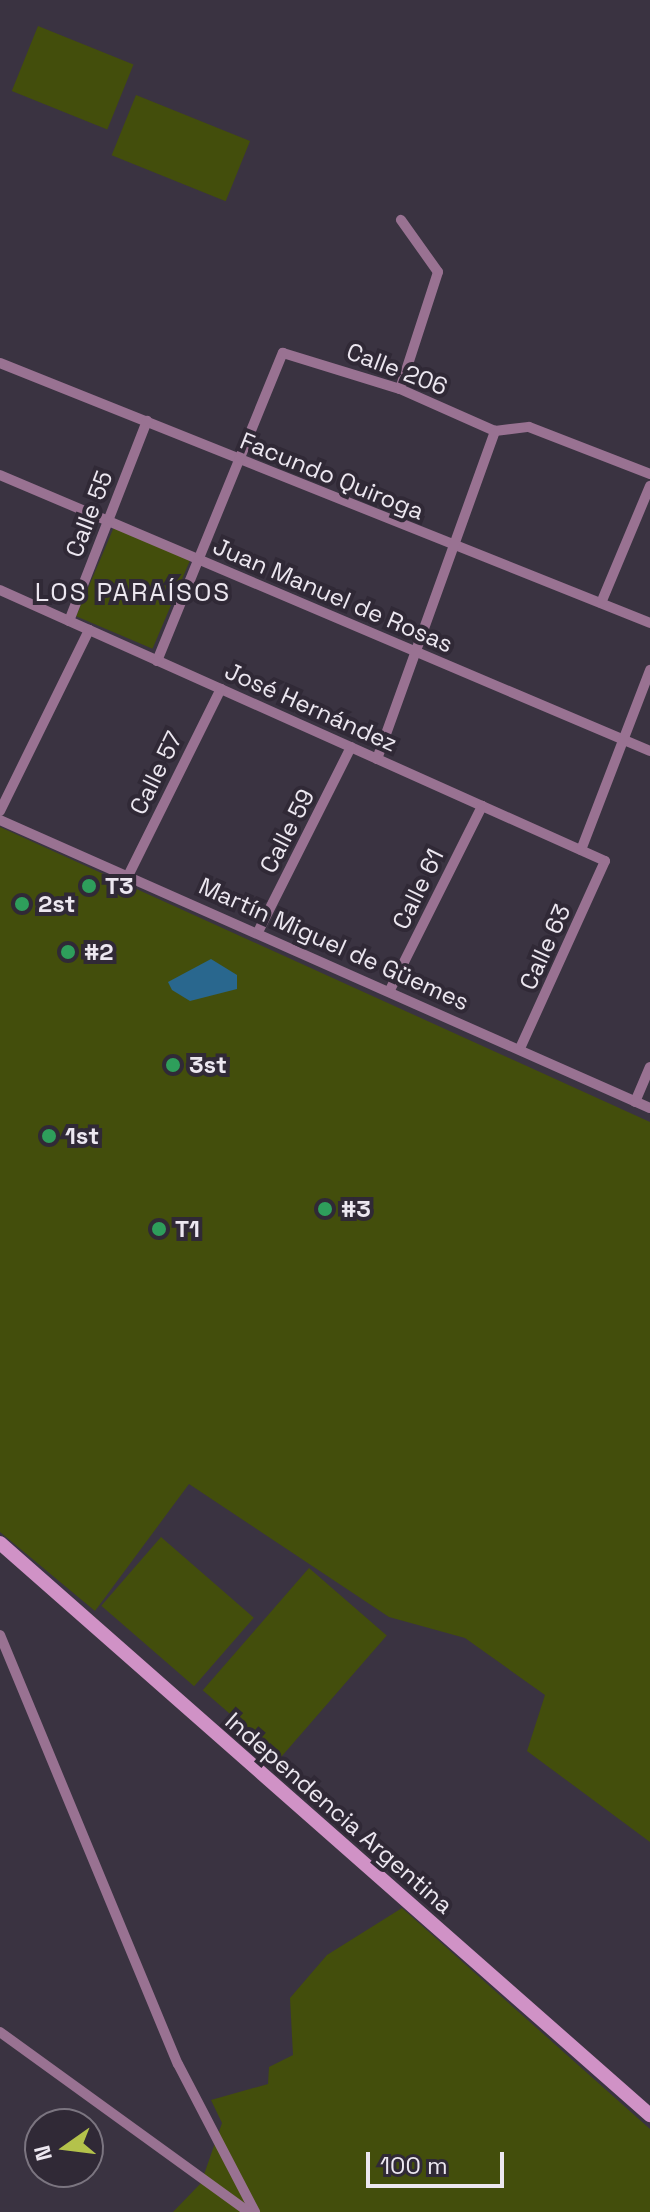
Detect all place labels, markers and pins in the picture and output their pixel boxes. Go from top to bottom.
place label: T3 [105,872,134,900]
marker: T3 [80,877,98,895]
place label: 2st [38,890,76,918]
marker: 2st [13,895,31,913]
place label: #2 [84,938,114,966]
marker: #2 [59,943,77,961]
place label: 3st [189,1051,227,1079]
marker: 3st [164,1056,182,1074]
place label: 1st [65,1122,99,1150]
marker: 1st [40,1127,58,1145]
place label: #3 [341,1195,371,1223]
marker: #3 [316,1200,334,1218]
place label: T1 [175,1215,200,1243]
marker: T1 [150,1220,168,1238]

